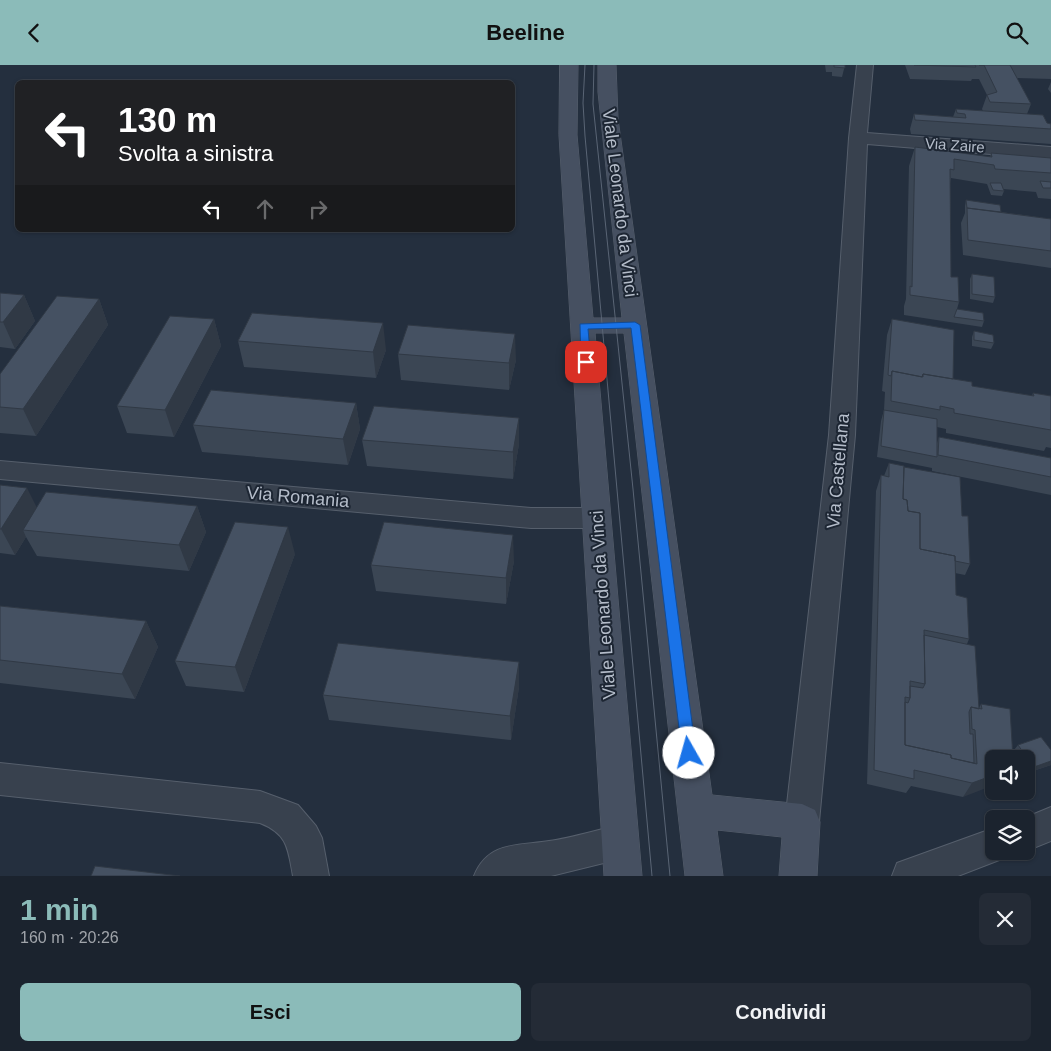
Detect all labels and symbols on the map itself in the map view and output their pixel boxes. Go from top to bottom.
street label: Viale Leonardo da Vinci [599,108,641,298]
street label: Via Zaire [925,134,985,156]
pin [565,341,607,383]
street label: Via Castellana [823,411,853,530]
street label: Via Romania [246,483,351,512]
street label: Viale Leonardo da Vinci [586,510,620,700]
position arrow [662,726,714,778]

